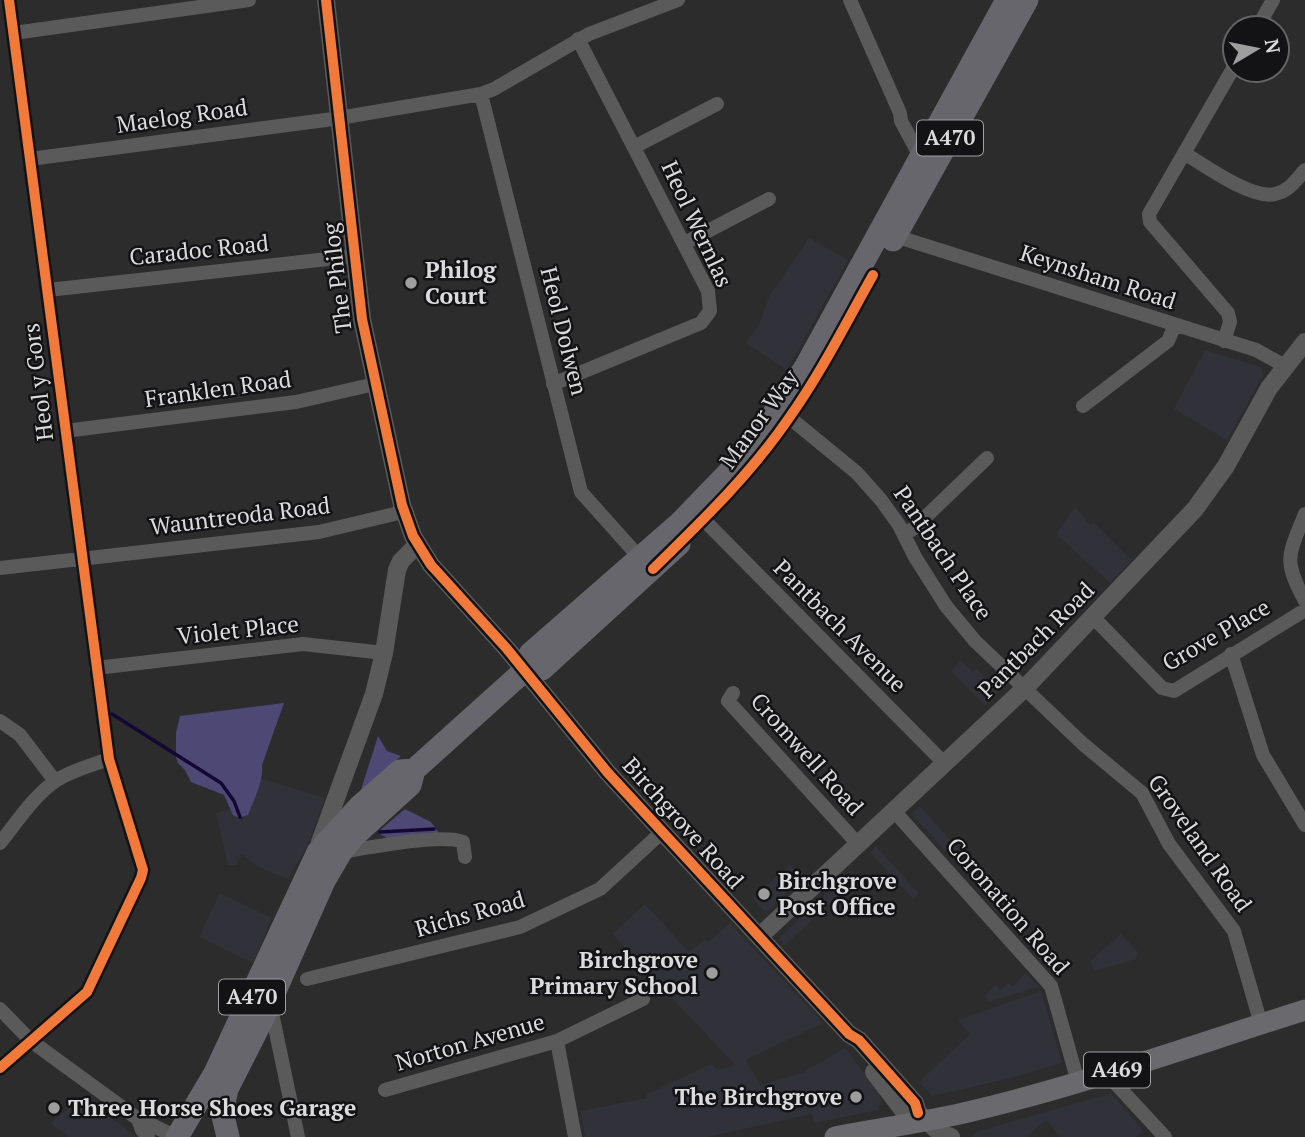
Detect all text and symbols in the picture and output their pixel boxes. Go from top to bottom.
north arrow [1221,14,1291,84]
text: N [1260,37,1287,56]
street label: Maelog Road [115,91,250,140]
road number: A470 [917,120,983,156]
street label: Heol Wernlas [655,156,740,292]
street label: The Philog [314,220,359,335]
street label: Caradoc Road [128,227,270,272]
street label: Keynsham Road [1016,237,1180,316]
place label: Philog Court [425,254,497,311]
street label: Heol Dolwen [534,263,595,399]
marker: Philog Court [403,275,419,291]
street label: Heol y Gors [15,322,60,443]
street label: Franklen Road [143,363,293,414]
street label: Manor Way [712,363,805,475]
street label: Pantbach Place [887,480,1000,626]
street label: Wauntreoda Road [148,489,332,542]
street label: Pantbach Avenue [767,552,914,699]
street label: Pantbach Road [971,575,1101,705]
street label: Grove Place [1156,591,1275,678]
street label: Violet Place [176,608,300,651]
street label: Cromwell Road [744,686,871,822]
street label: Birchgrove Road [616,750,751,895]
street label: Groveland Road [1141,768,1260,918]
street label: Coronation Road [940,830,1077,981]
place label: Birchgrove Post Office [778,865,897,922]
street label: Richs Road [411,883,529,944]
marker: Birchgrove Post Office [756,886,772,902]
place label: Birchgrove Primary School [530,944,698,1001]
marker: Birchgrove Primary School [704,965,720,981]
road number: A470 [219,979,285,1014]
street label: Norton Avenue [392,1005,548,1078]
road number: A469 [1084,1052,1150,1088]
place label: The Birchgrove [674,1081,842,1112]
marker: The Birchgrove [848,1089,864,1105]
place label: Three Horse Shoes Garage [68,1092,356,1123]
marker: Three Horse Shoes Garage [46,1100,62,1116]

